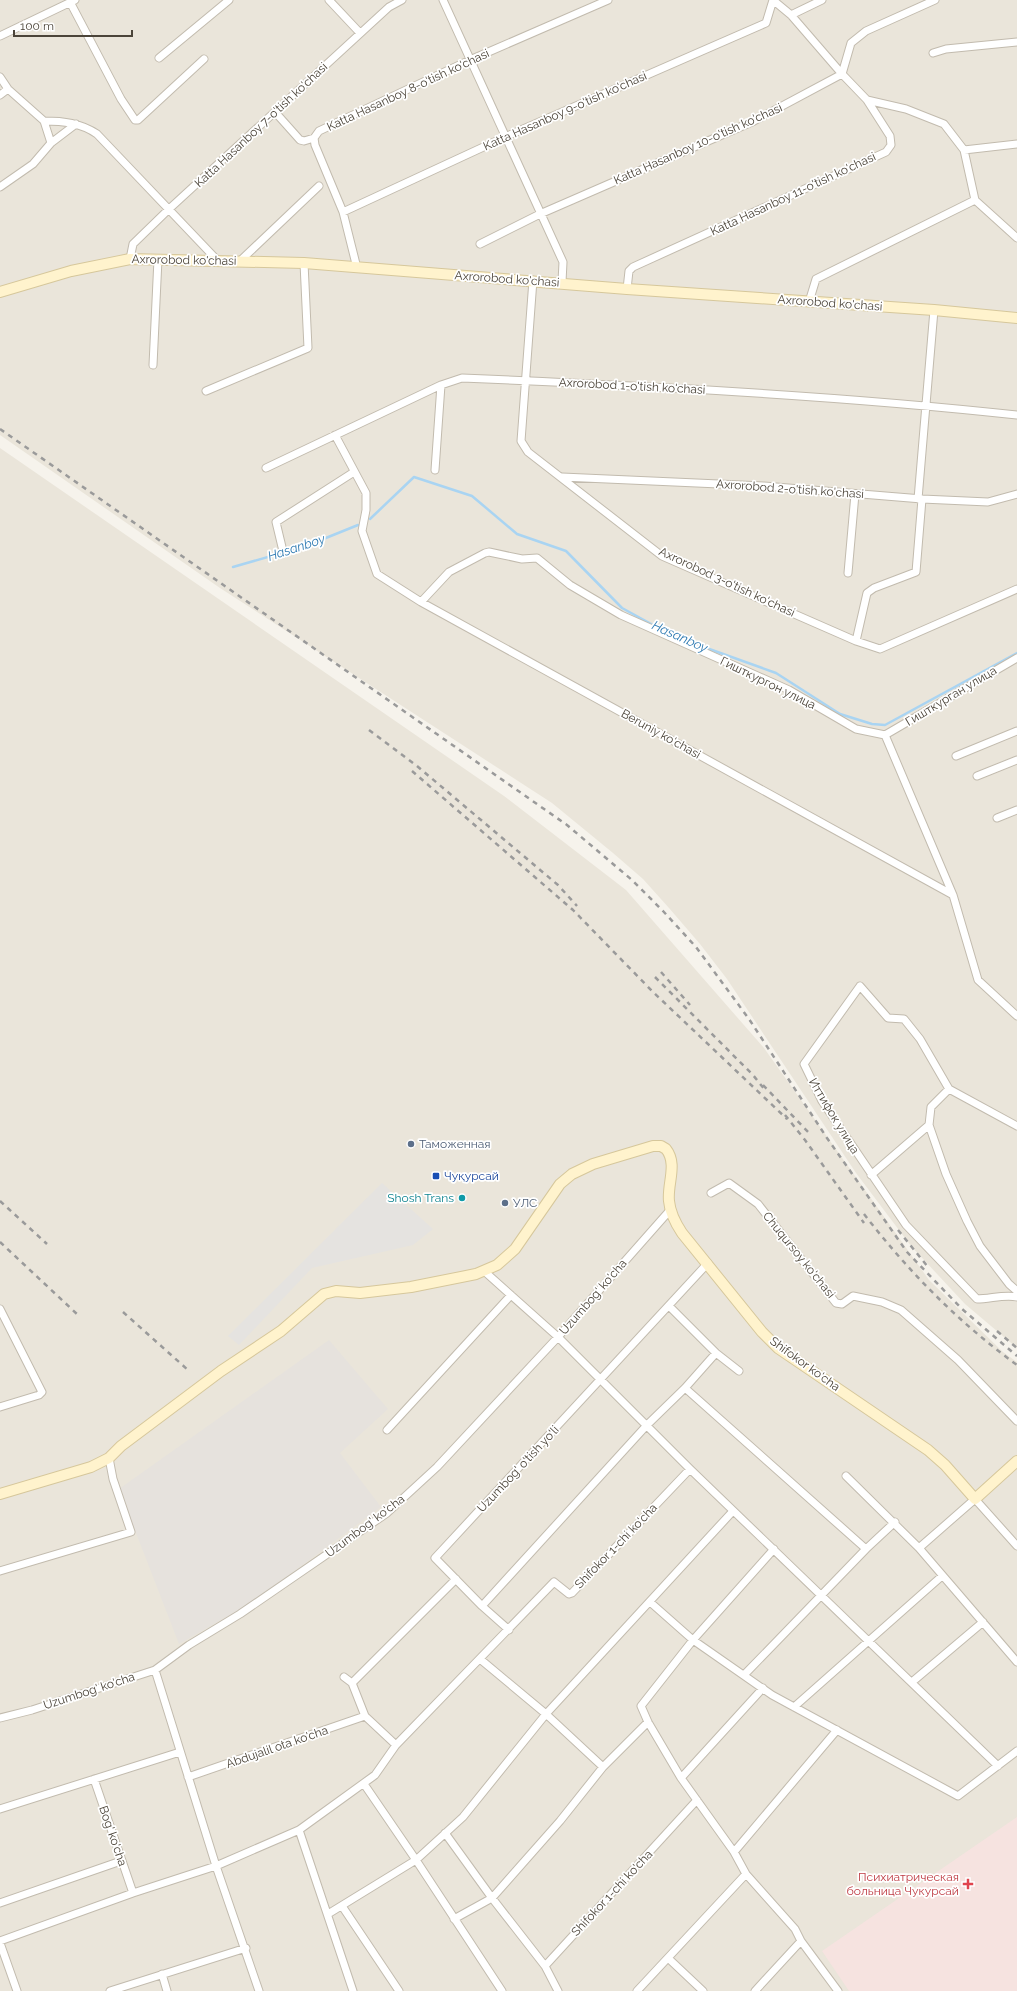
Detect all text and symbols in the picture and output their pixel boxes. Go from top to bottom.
scale bar [14,12,132,38]
text: 100 m [20,19,54,33]
street label: Katta Hasanboy 8-o'tish ko'chasi [325,46,491,134]
street label: Katta Hasanboy 7-o'tish ko'chasi [192,60,330,190]
street label: Katta Hasanboy 9-o'tish ko'chasi [481,69,649,153]
street label: Katta Hasanboy 10-o'tish ko'chasi [612,100,784,188]
street label: Katta Hasanboy 11-o'tish ko'chasi [708,150,878,238]
street label: Axrorobod ko'chasi [131,252,237,268]
street label: Axrorobod ko'chasi [454,268,560,290]
street label: Axrorobod ko'chasi [777,292,883,314]
street label: Axrorobod 1-o'tish ko'chasi [558,375,706,397]
street label: Axrorobod 2-o'tish ko'chasi [716,477,864,501]
water label: Hasanboy [266,531,327,564]
street label: Axrorobod 3-o'tish ko'chasi [657,544,797,620]
water label: Hasanboy [650,618,711,656]
street label: Гишткургон улица [718,654,818,712]
street label: Гишткурган улица [903,663,999,729]
street label: Beruniy ko'chasi [619,706,703,762]
street label: Иттифок улица [806,1075,862,1157]
place label: Таможенная [419,1137,490,1151]
marker: Таможенная [406,1139,416,1149]
place label: Чуқурсай [444,1169,499,1183]
marker: Чуқурсай [431,1171,441,1181]
place label: Shosh Trans [387,1191,454,1205]
marker: Shosh Trans [457,1193,467,1203]
place label: УЛС [513,1196,537,1210]
marker: УЛС [500,1198,510,1208]
street label: Chuqursoy ko'chasi [760,1209,838,1301]
street label: Uzumbog' ko'cha [556,1256,630,1338]
street label: Shifokor ko'cha [767,1334,843,1394]
street label: Uzumbog' o'tish yo'li [474,1423,562,1515]
street label: Uzumbog' ko'cha [323,1492,407,1560]
street label: Shifokor 1-chi ko'cha [572,1501,660,1591]
street label: Uzumbog' ko'cha [42,1670,136,1712]
street label: Abdujalil ota ko'cha [224,1723,330,1771]
street label: Bog' ko'cha [96,1804,130,1868]
street label: Shifokor 1-chi ko'cha [569,1847,655,1939]
place label: Психиатрическая больница Чукурсай [847,1870,959,1898]
marker: Психиатрическая больница Чукурсай [962,1878,974,1890]

